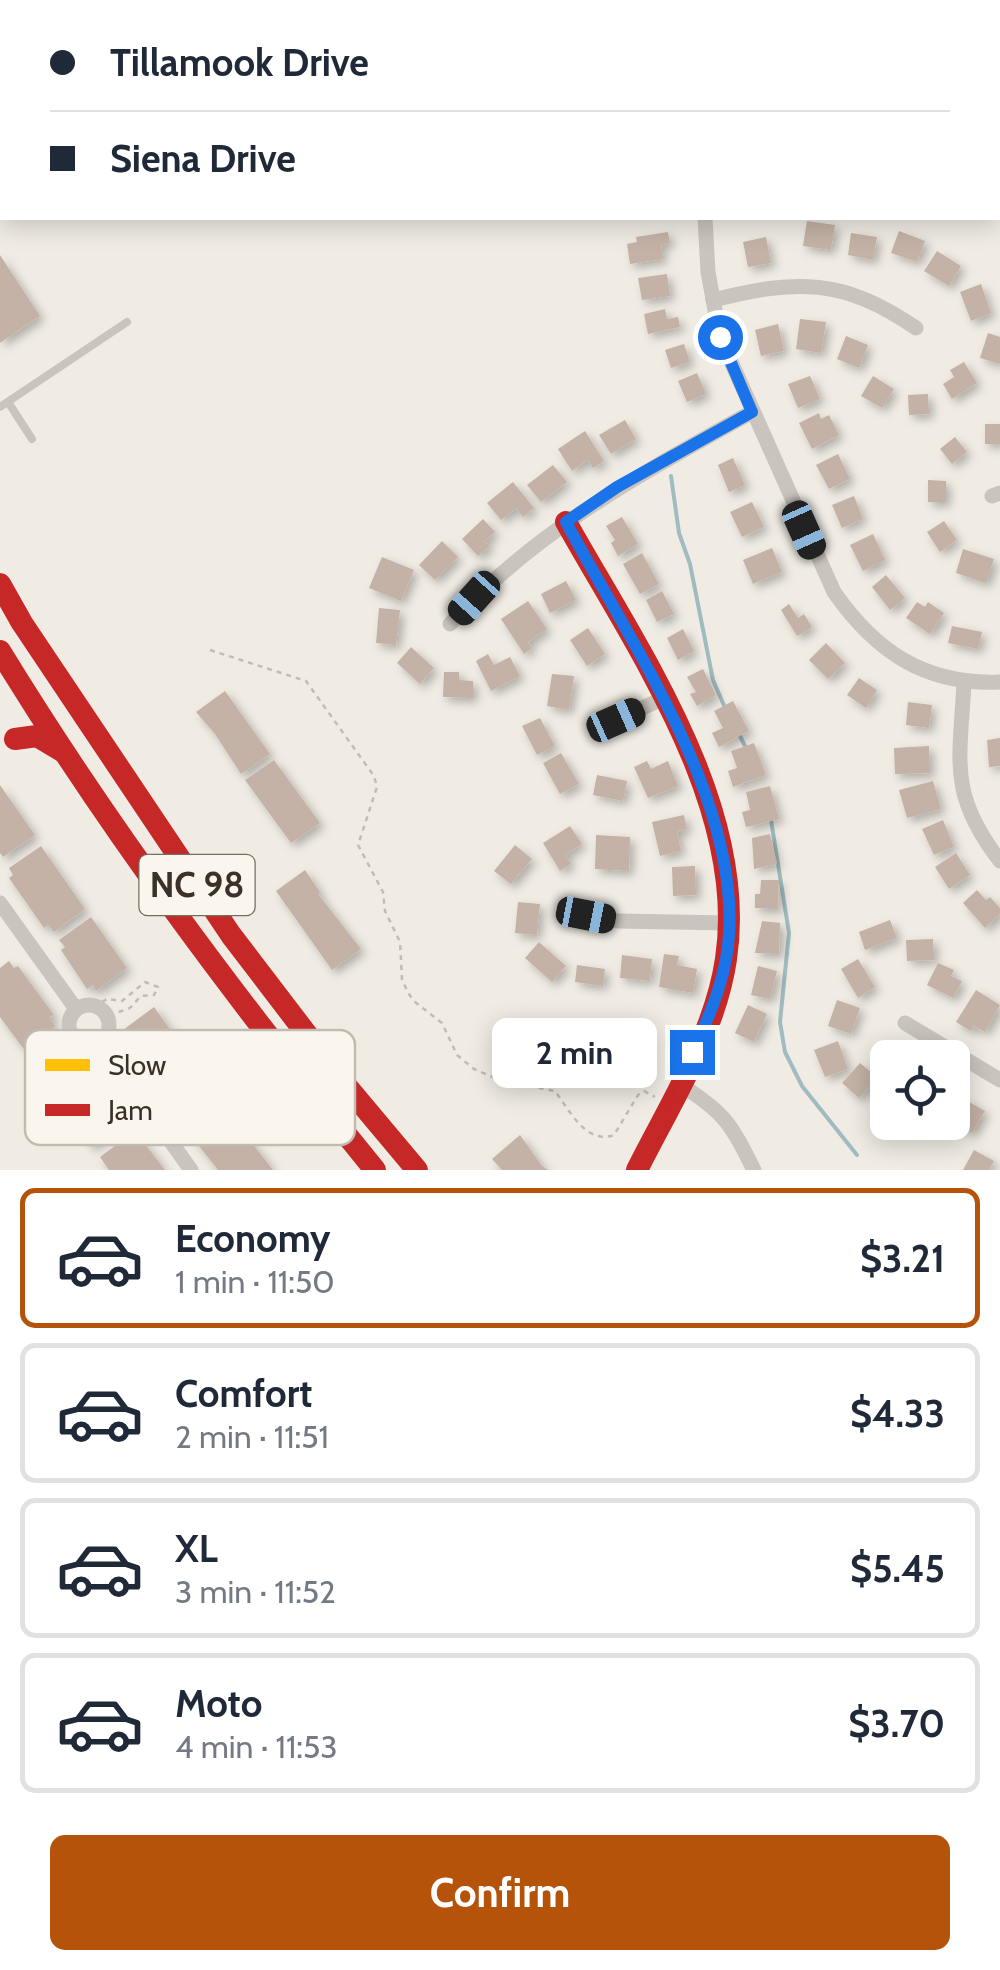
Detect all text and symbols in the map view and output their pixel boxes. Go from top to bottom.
text: Tillamook Drive [110,39,369,86]
text: Siena Drive [110,135,296,182]
route start [698,315,743,360]
car [778,496,830,564]
car [443,566,505,630]
car [582,694,650,746]
road number: NC 98 [140,855,254,915]
car [554,895,618,935]
callout: 2 min [492,1017,657,1087]
legend [25,1030,355,1145]
route end [670,1030,715,1075]
text: 2 min [536,1033,613,1072]
map controls [870,1040,970,1140]
button: locate [870,1040,970,1140]
text: Slow [108,1048,166,1082]
text: Jam [107,1093,153,1127]
icon: car [55,1213,145,1303]
text: Economy [175,1215,330,1262]
text: $3.21 [860,1235,945,1282]
text: 1 min · 11:50 [175,1262,335,1301]
icon: car [55,1368,145,1458]
text: Comfort [175,1370,312,1417]
text: $4.33 [850,1390,945,1437]
text: 2 min · 11:51 [175,1417,329,1456]
icon: car [55,1523,145,1613]
text: XL [175,1525,218,1572]
text: $5.45 [850,1545,945,1592]
text: 3 min · 11:52 [175,1572,336,1611]
icon: car [55,1678,145,1768]
text: Moto [175,1680,262,1727]
text: $3.70 [848,1700,945,1747]
text: 4 min · 11:53 [175,1727,338,1766]
button: Confirm [50,1835,950,1950]

